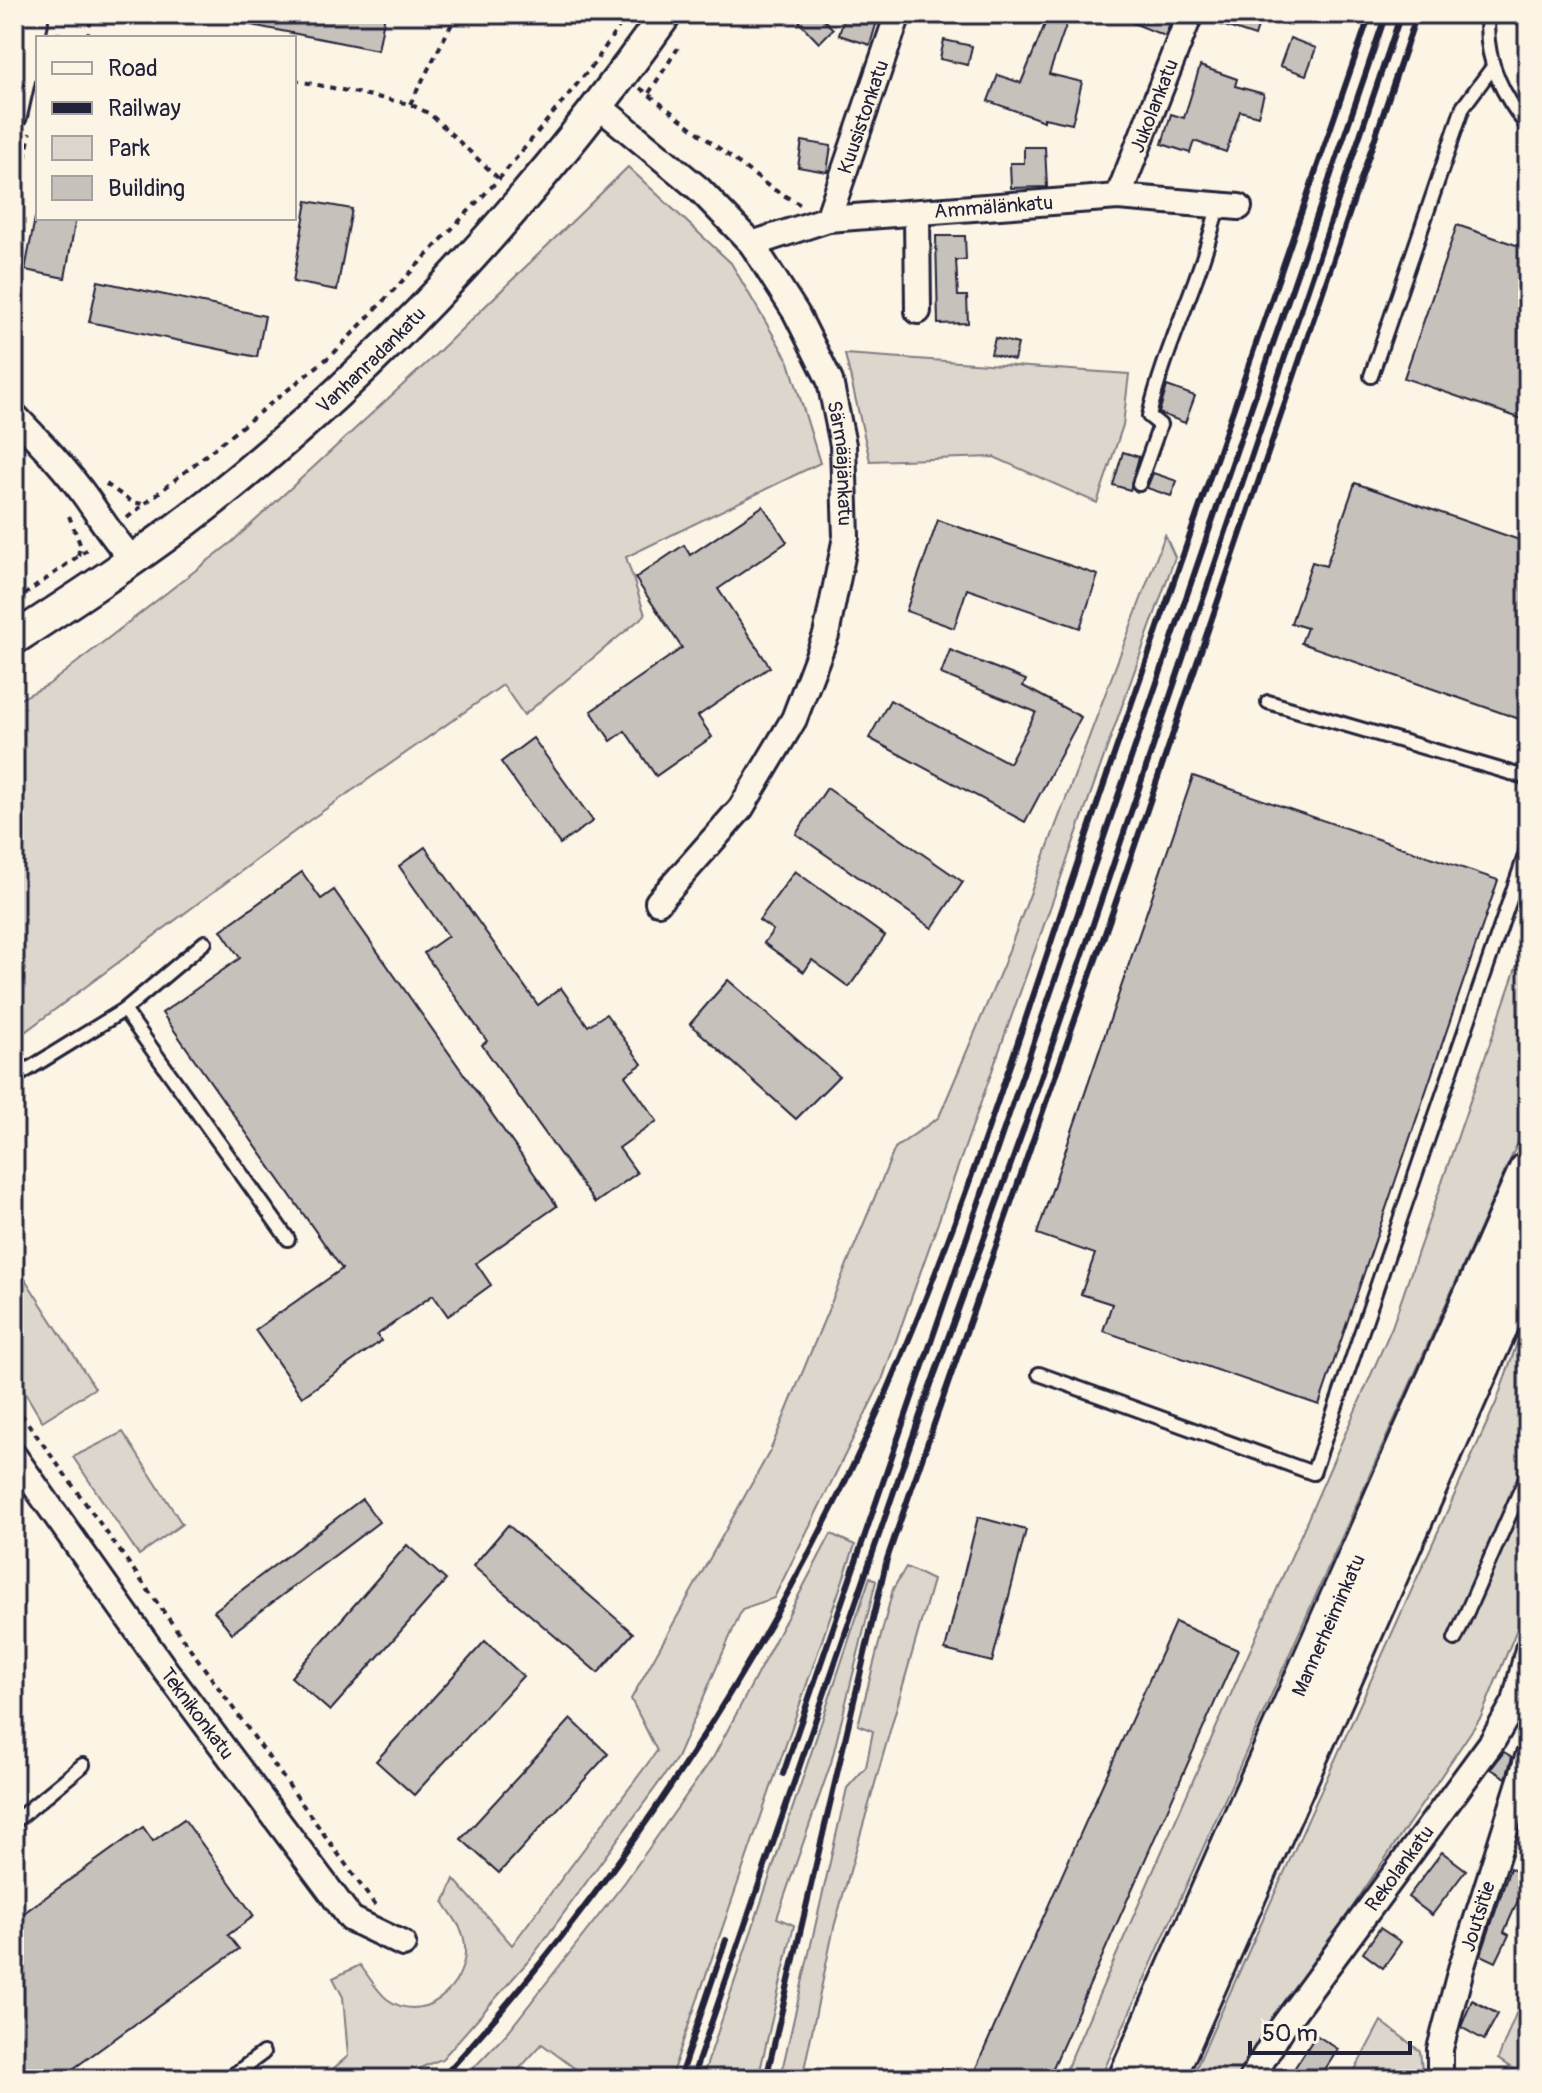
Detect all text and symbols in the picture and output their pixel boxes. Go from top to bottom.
legend [36,36,296,220]
text: Road [108,54,158,83]
street label: Jukolankatu [1125,55,1184,156]
street label: Kuusistonkatu [832,57,894,177]
text: Railway [108,94,181,123]
text: Park [108,134,150,163]
text: Building [108,174,185,203]
street label: Ämmälänkatu [933,190,1054,224]
street label: Vanhanradankatu [311,301,431,419]
street label: Särmääjänkatu [821,399,858,526]
street label: Mannerheiminkatu [1286,1550,1371,1700]
street label: Teknikonkatu [155,1663,240,1764]
street label: Rekolankatu [1360,1820,1439,1916]
street label: Joutsitie [1455,1878,1501,1955]
scale bar [1250,2005,1410,2055]
text: 50 m [1262,2019,1318,2048]

